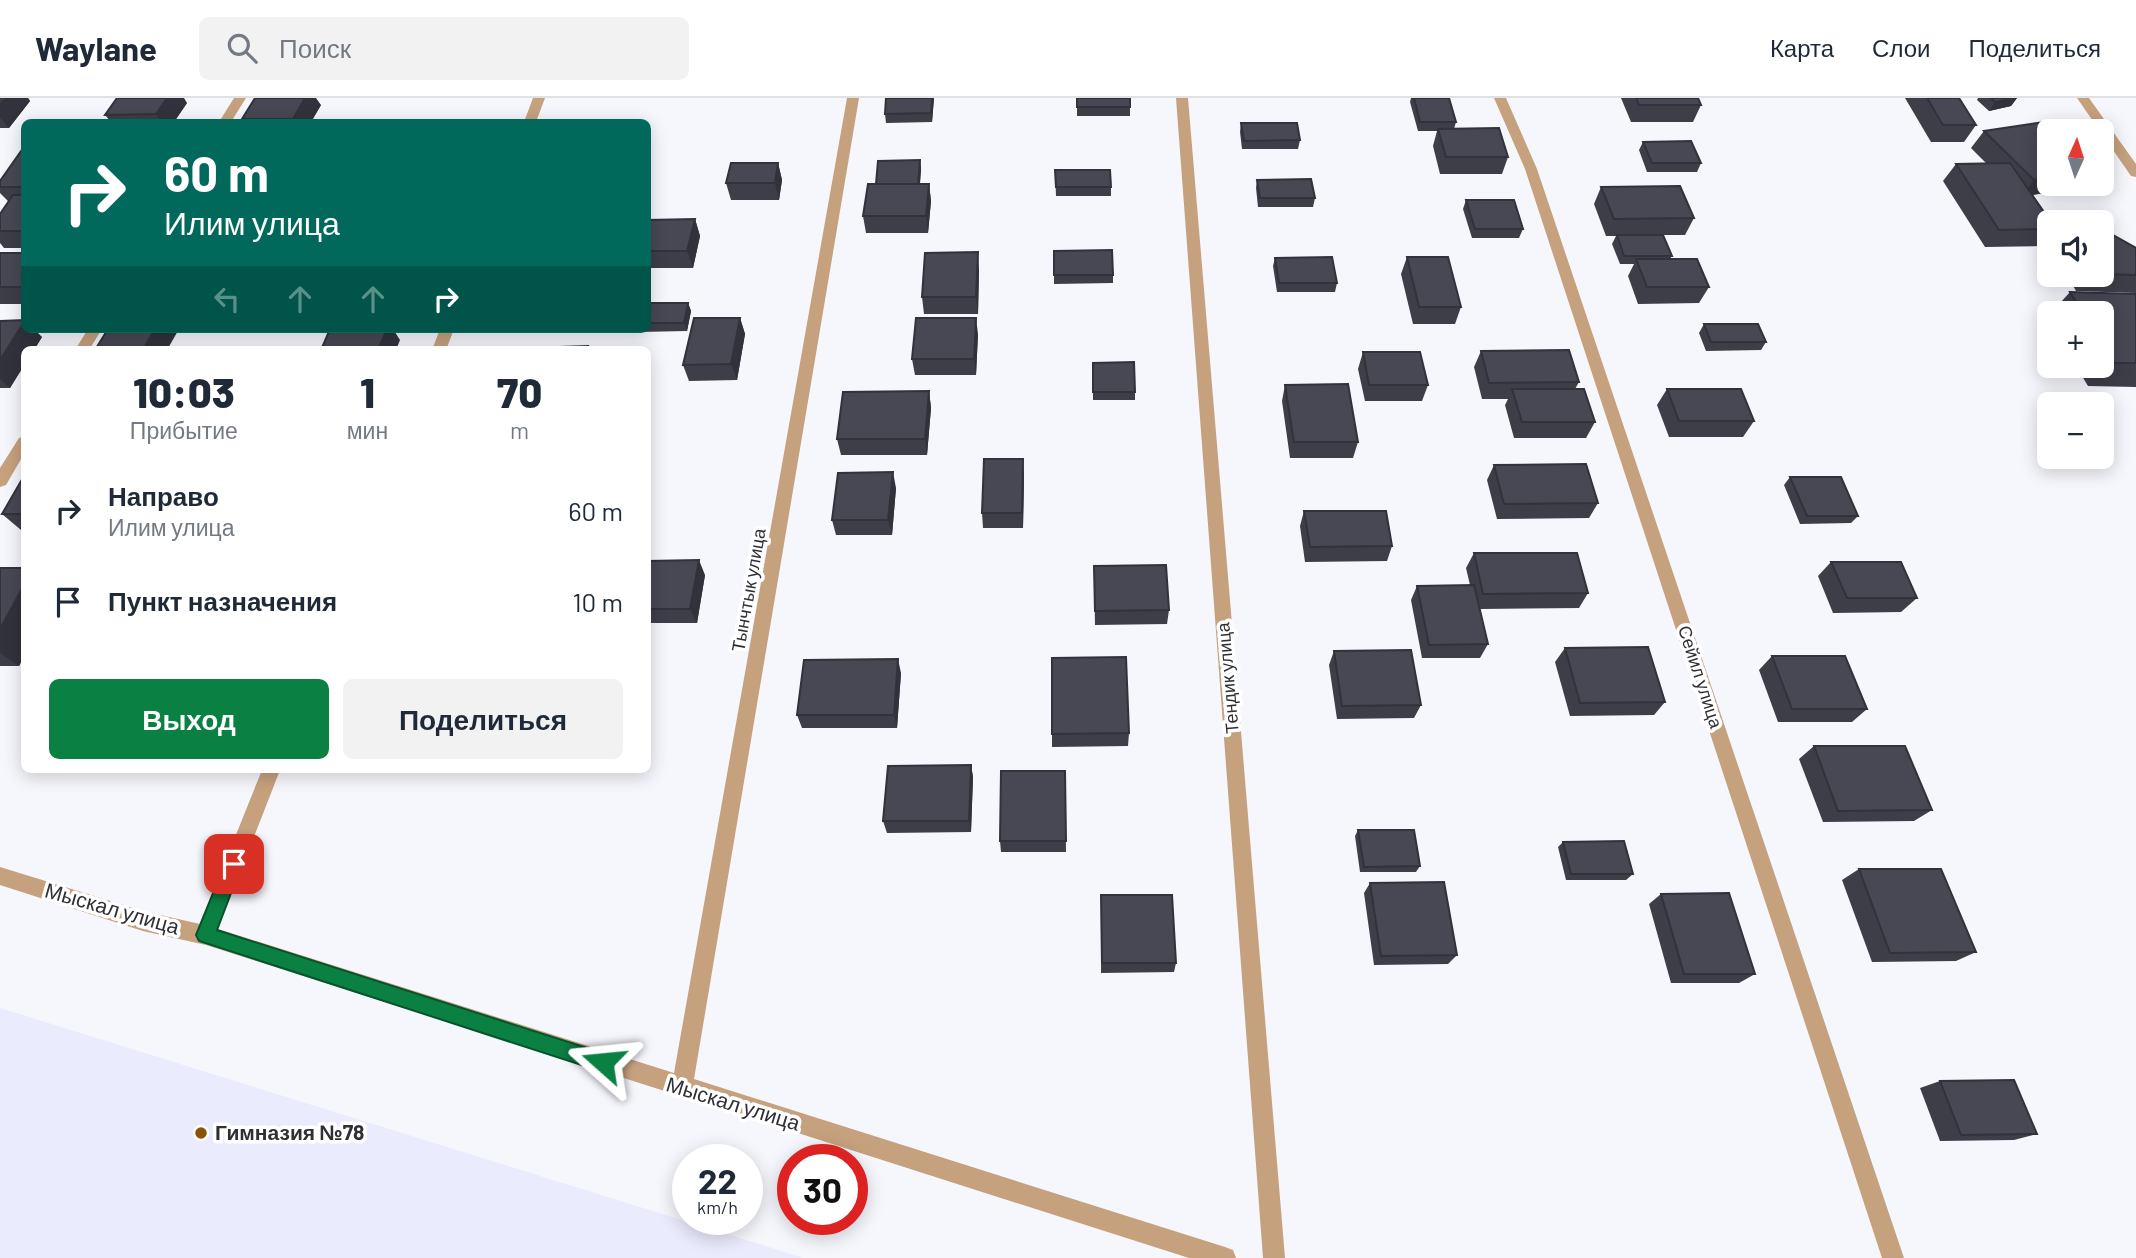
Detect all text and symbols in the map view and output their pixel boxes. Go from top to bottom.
search box [199,17,689,80]
text: Waylane [35,28,157,68]
icon: search [223,29,261,67]
text: Поиск [279,32,351,63]
text: Карта [1770,33,1834,62]
text: Слои [1872,33,1930,62]
text: Поделиться [1968,33,2101,62]
north arrow [2037,119,2114,196]
map controls [2037,119,2114,469]
text: 60 m [164,143,269,202]
icon: right [49,147,140,238]
text: Илим улица [164,203,340,241]
button: sound [2037,210,2114,287]
icon: left [208,280,246,318]
icon: ahead [281,280,319,318]
icon: ahead [354,280,392,318]
icon: right [427,280,465,318]
button: + [2037,301,2114,378]
text: 10:03 [133,366,235,416]
text: 1 [360,366,375,416]
text: 70 [497,366,542,416]
button: − [2037,392,2114,469]
text: Прибытие [130,416,238,444]
text: мин [347,416,388,444]
text: m [510,416,529,444]
text: Направо [108,480,219,511]
icon: right [49,492,87,530]
text: 60 m [568,495,623,526]
text: Илим улица [108,513,234,541]
street label: Тынчтык улица [726,526,770,653]
icon: arrive [49,583,87,621]
text: Пункт назначения [108,585,337,616]
text: 10 m [573,586,623,617]
street label: Тендик улица [1211,621,1243,735]
street label: Сейил улица [1674,623,1728,732]
button: Выход [49,679,329,759]
button: Поделиться [343,679,623,759]
pin [204,834,264,894]
icon: arrive [215,845,253,883]
street label: Мыскал улица [42,876,183,939]
position arrow [566,1025,640,1099]
street label: Мыскал улица [664,1070,804,1135]
place label: Гимназия №78 [215,1119,364,1144]
marker: Гимназия №78 [193,1125,209,1141]
speed limit sign: 30 [777,1144,868,1235]
text: 22 [698,1159,737,1201]
text: km/h [697,1196,738,1218]

